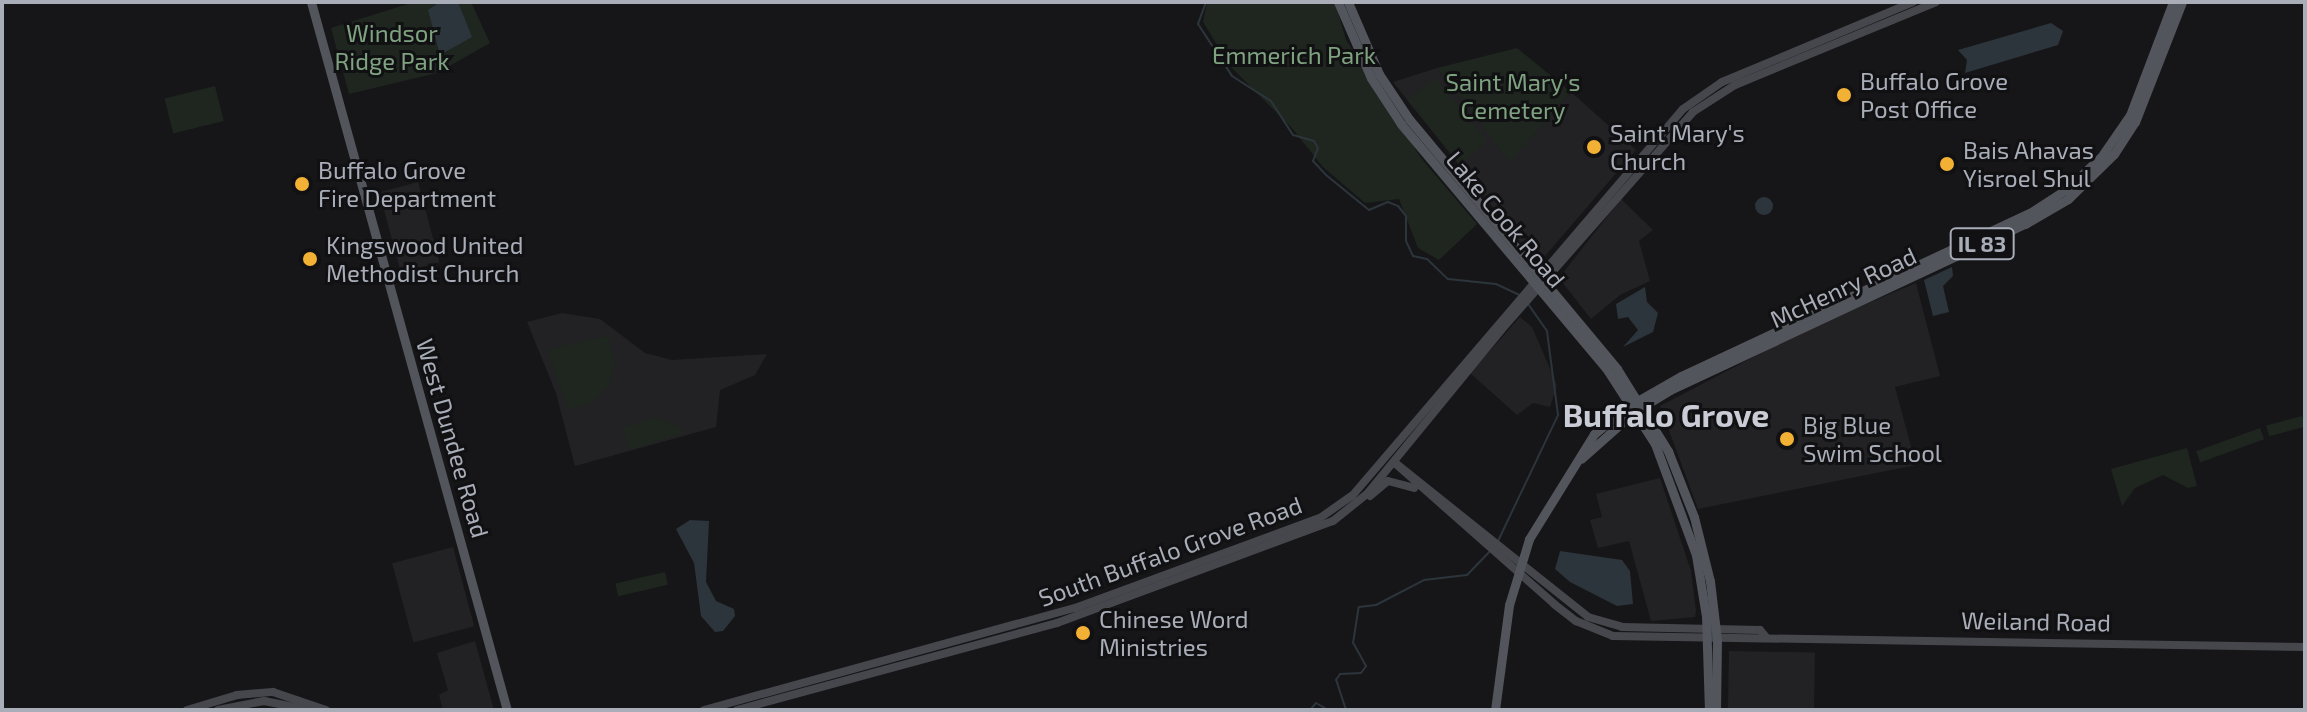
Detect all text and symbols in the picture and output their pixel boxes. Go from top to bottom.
park label: Windsor Ridge Park [334,19,450,75]
park label: Emmerich Park [1212,41,1376,69]
place label: Buffalo Grove Post Office [1860,67,2008,123]
park label: Saint Mary's Cemetery [1446,68,1580,124]
marker: Buffalo Grove Post Office [1835,86,1853,104]
place label: Saint Mary's Church [1610,119,1745,175]
place label: Bais Ahavas Yisroel Shul [1963,136,2095,192]
marker: Saint Mary's Church [1585,138,1603,156]
street label: Lake Cook Road [1441,145,1571,293]
marker: Bais Ahavas Yisroel Shul [1938,155,1956,173]
place label: Buffalo Grove Fire Department [318,156,496,212]
marker: Buffalo Grove Fire Department [293,175,311,193]
road number: IL 83 [1948,226,2016,262]
place label: Kingswood United Methodist Church [326,231,523,287]
street label: McHenry Road [1765,240,1921,334]
marker: Kingswood United Methodist Church [301,250,319,268]
street label: West Dundee Road [411,335,495,541]
district label: Buffalo Grove [1563,395,1769,433]
place label: Big Blue Swim School [1803,411,1942,467]
marker: Big Blue Swim School [1778,430,1796,448]
street label: South Buffalo Grove Road [1034,490,1306,612]
place label: Chinese Word Ministries [1099,605,1249,661]
street label: Weiland Road [1961,605,2111,637]
marker: Chinese Word Ministries [1074,624,1092,642]

